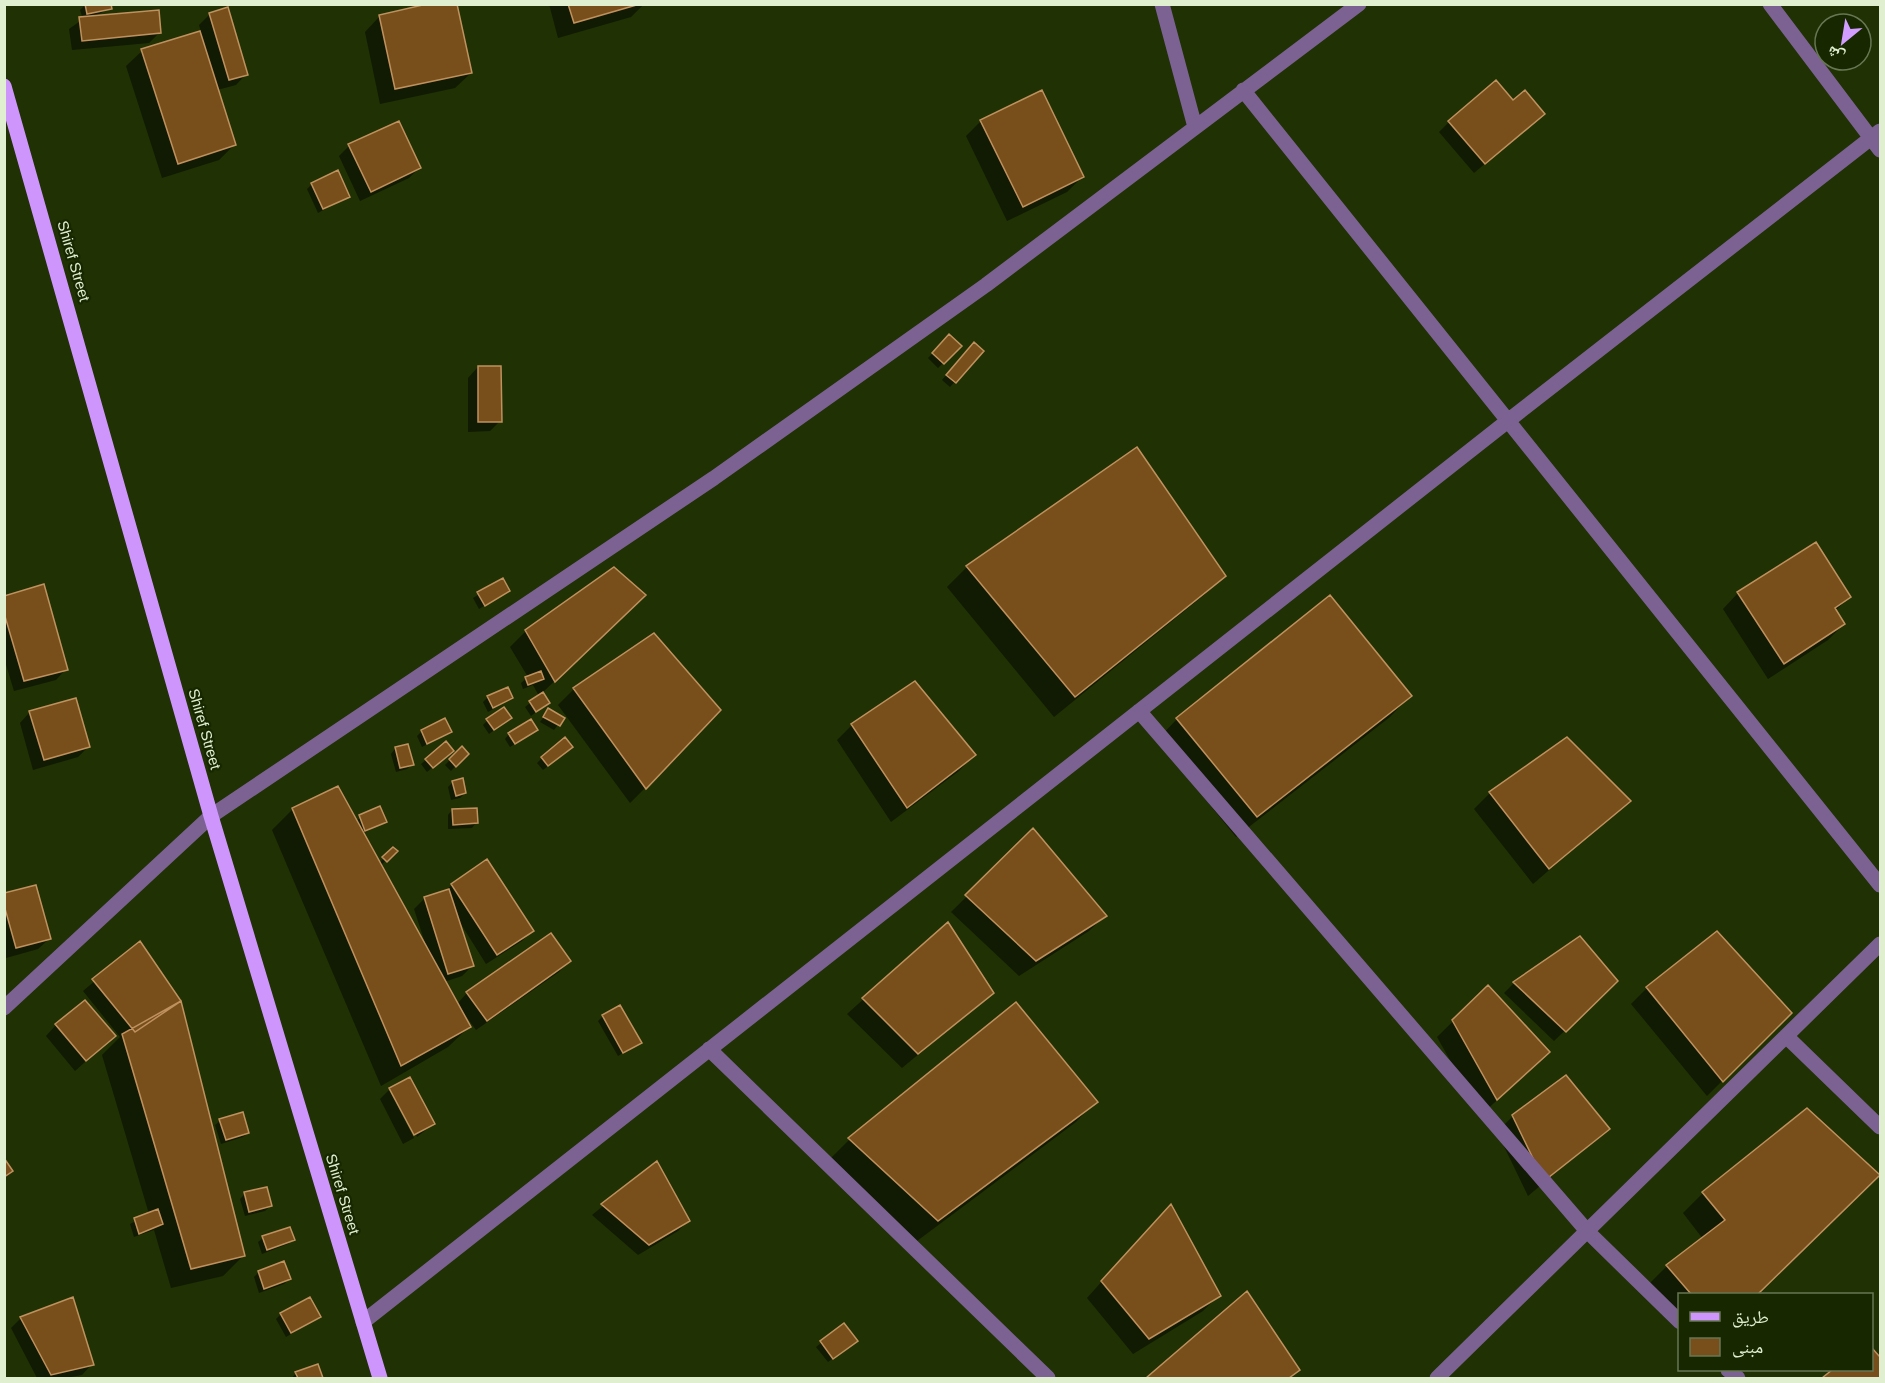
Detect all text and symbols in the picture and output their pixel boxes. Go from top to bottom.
north arrow [1813,12,1873,72]
text: ش [1824,42,1848,66]
street label: Shiref Street [54,219,94,304]
street label: Shiref Street [185,687,225,772]
street label: Shiref Street [323,1152,364,1237]
legend [1678,1293,1873,1371]
text: طريق [1732,1307,1769,1328]
text: مبنى [1732,1337,1763,1358]

